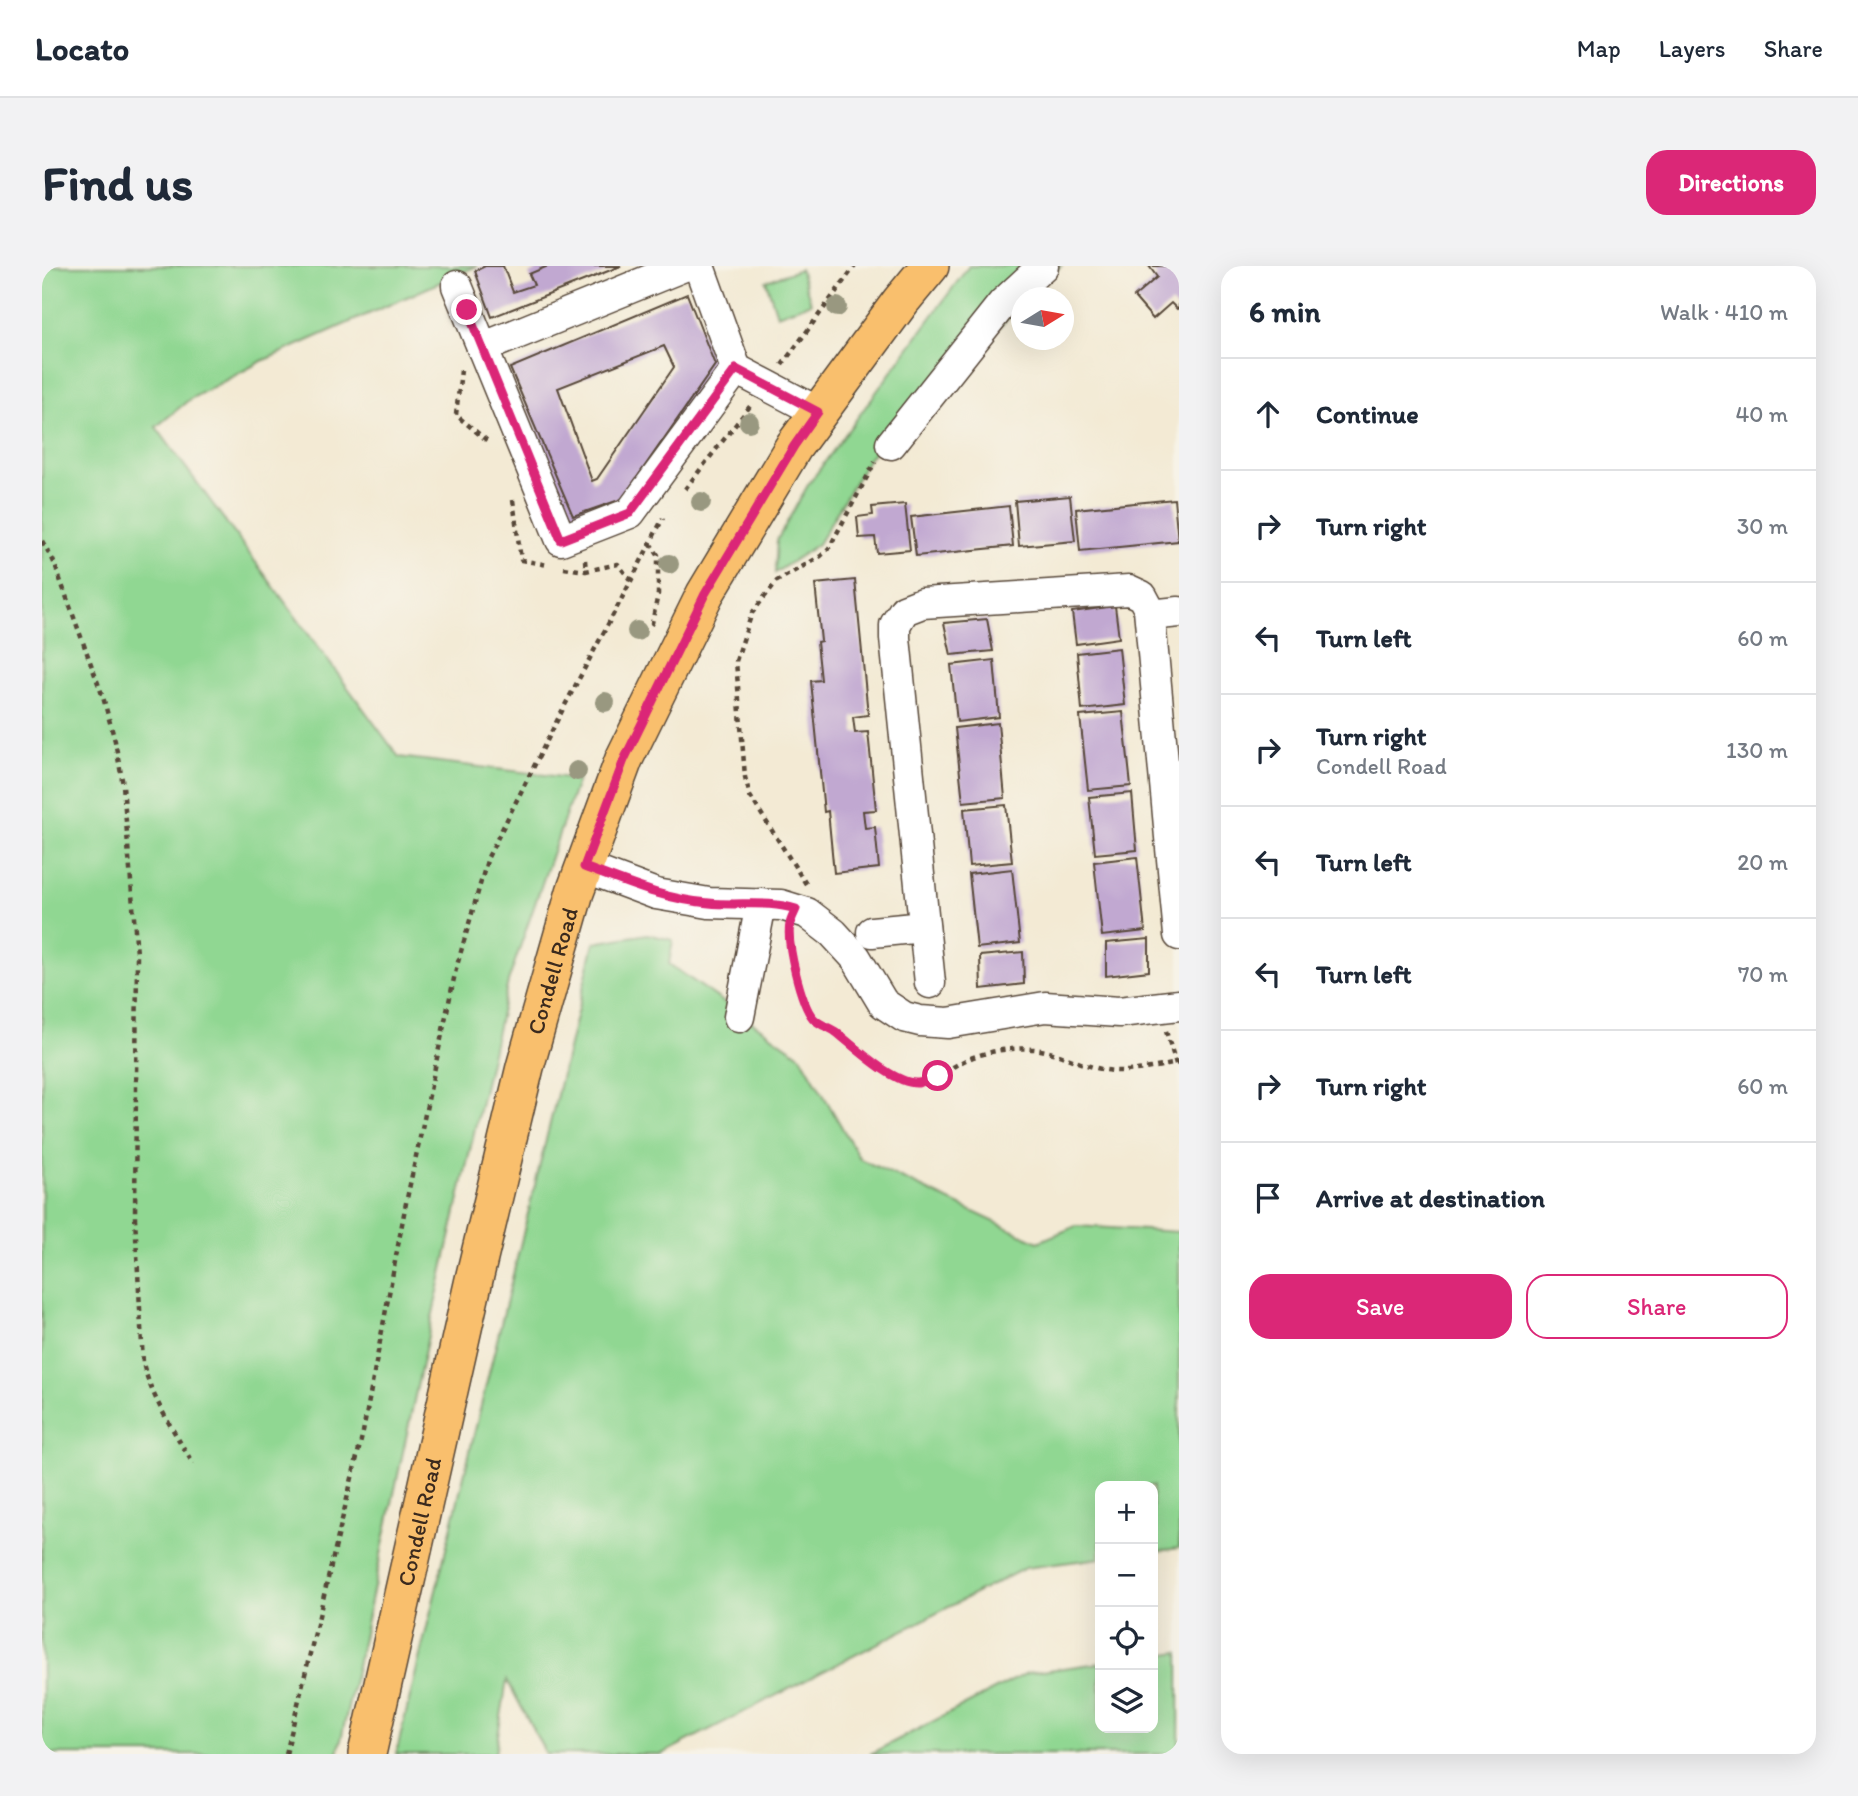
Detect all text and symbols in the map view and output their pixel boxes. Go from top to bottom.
text: Locato [35,29,129,68]
text: Map [1577,34,1621,63]
text: Layers [1659,34,1726,63]
text: Share [1764,34,1823,63]
button: Directions [1646,150,1816,215]
text: Find us [42,153,193,212]
north arrow [1011,287,1074,350]
text: 6 min [1249,293,1321,330]
route end [451,294,482,325]
text: Walk · 410 m [1660,298,1788,326]
icon: ahead [1249,395,1287,433]
text: Continue [1316,398,1419,430]
text: 40 m [1735,400,1788,428]
icon: right [1249,507,1287,545]
text: Turn right [1316,510,1427,542]
text: 30 m [1737,512,1788,540]
icon: left [1249,619,1287,657]
text: Turn left [1316,622,1412,654]
text: 60 m [1737,624,1788,652]
text: Turn right [1316,720,1427,752]
icon: right [1249,731,1287,769]
text: 130 m [1726,736,1788,764]
text: Condell Road [1316,752,1447,780]
icon: left [1249,843,1287,881]
text: Turn left [1316,846,1412,878]
text: 20 m [1737,848,1788,876]
street label: Condell Road [521,904,584,1038]
icon: left [1249,955,1287,993]
text: Turn left [1316,958,1412,990]
text: 70 m [1738,960,1788,988]
route start [922,1060,953,1091]
icon: right [1249,1067,1287,1105]
text: Turn right [1316,1070,1427,1102]
text: 60 m [1737,1072,1788,1100]
icon: arrive [1249,1179,1287,1217]
text: Arrive at destination [1316,1182,1545,1214]
button: Save [1249,1274,1512,1339]
button: Share [1526,1274,1788,1339]
street label: Condell Road [391,1455,447,1589]
map controls [1095,1481,1158,1733]
button: + [1095,1481,1158,1544]
button: − [1095,1544,1158,1607]
button: locate [1095,1607,1158,1670]
button: layers [1095,1670,1158,1733]

